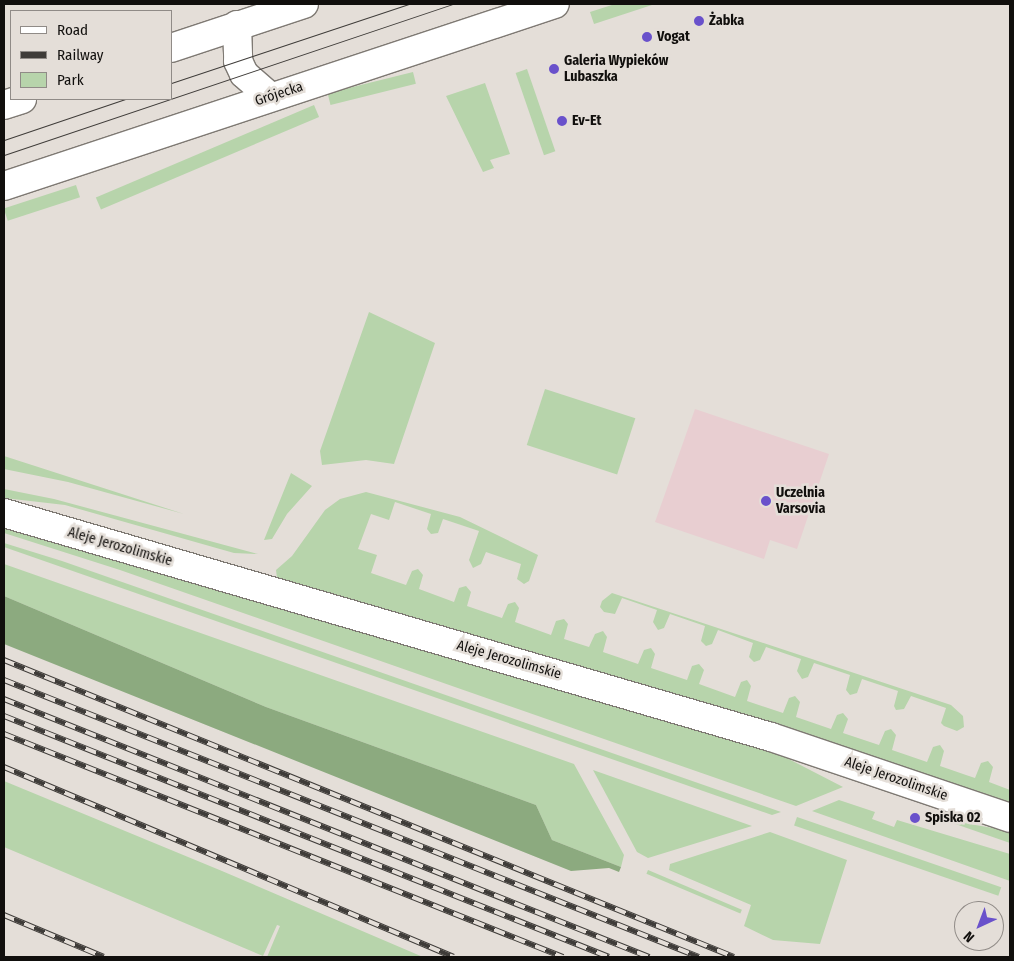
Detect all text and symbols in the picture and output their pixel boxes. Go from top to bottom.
legend [10,10,172,100]
place label: Żabka [709,13,744,29]
marker: Żabka [693,15,705,27]
text: Road [57,21,88,39]
place label: Vogat [657,29,690,45]
marker: Vogat [641,31,653,43]
text: Railway [57,46,104,64]
place label: Galeria Wypieków Lubaszka [564,53,668,85]
marker: Galeria Wypieków Lubaszka [548,63,560,75]
text: Park [57,71,84,89]
street label: Grójecka [253,78,305,110]
place label: Ev-Et [572,113,601,129]
marker: Ev-Et [556,115,568,127]
place label: Uczelnia Varsovia [776,485,825,518]
marker: Uczelnia Varsovia [760,495,772,507]
street label: Aleje Jerozolimskie [66,524,174,570]
street label: Aleje Jerozolimskie [455,637,563,683]
street label: Aleje Jerozolimskie [842,753,950,805]
place label: Spiska 02 [925,810,980,826]
marker: Spiska 02 [909,812,921,824]
north arrow [954,901,1004,951]
text: N [960,928,978,946]

